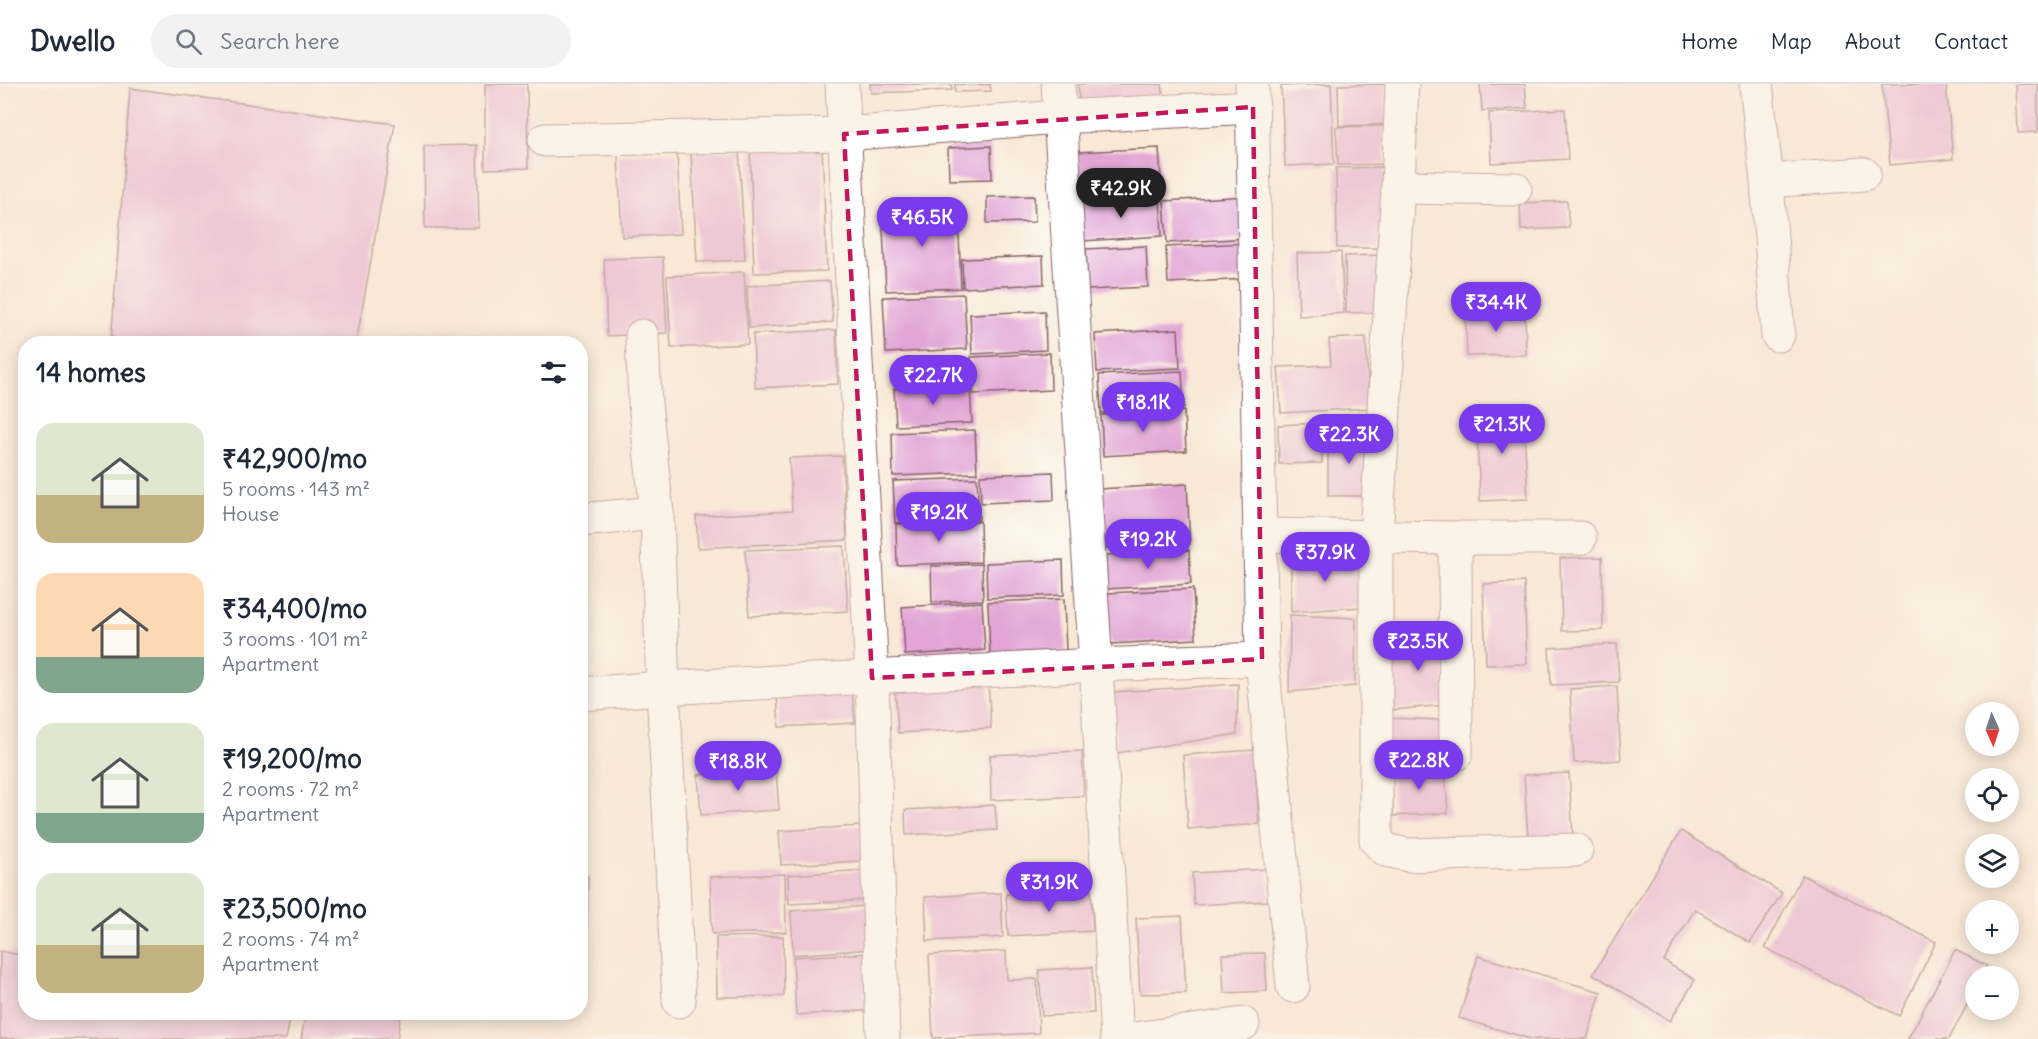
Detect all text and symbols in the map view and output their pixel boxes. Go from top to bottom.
search box [151,14,571,68]
text: Dwello [30,23,115,59]
icon: search [172,25,205,58]
text: Search here [220,27,340,55]
text: Home [1681,28,1738,55]
text: Map [1771,28,1812,55]
text: About [1845,28,1901,55]
text: Contact [1934,28,2008,55]
pin: ₹42.9K [1072,168,1170,219]
text: ₹42.9K [1090,175,1152,200]
pin: ₹46.5K [873,197,971,248]
text: ₹46.5K [891,204,953,229]
pin: ₹34.4K [1447,282,1545,333]
text: ₹34.4K [1465,289,1527,314]
pin: ₹22.7K [884,355,982,406]
text: 14 homes [36,356,146,389]
icon: filters [537,356,570,389]
text: ₹22.7K [903,362,963,387]
pin: ₹18.1K [1094,382,1192,433]
text: ₹18.1K [1116,389,1170,414]
pin: ₹21.3K [1453,404,1551,455]
text: ₹21.3K [1473,411,1531,436]
pin: ₹22.3K [1300,414,1398,465]
text: ₹22.3K [1318,421,1380,446]
text: ₹42,900/mo [222,442,367,475]
icon: home [84,447,156,519]
text: 5 rooms · 143 m² [222,476,370,501]
pin: ₹19.2K [890,492,988,543]
text: ₹19.2K [910,499,968,524]
text: House [222,501,279,526]
pin: ₹19.2K [1099,519,1197,570]
text: ₹19.2K [1119,526,1177,551]
pin: ₹37.9K [1276,532,1374,583]
text: ₹37.9K [1295,539,1355,564]
text: ₹34,400/mo [222,592,367,625]
icon: home [84,597,156,669]
pin: ₹23.5K [1369,621,1467,672]
text: 3 rooms · 101 m² [222,626,368,651]
text: ₹23.5K [1387,628,1449,653]
text: Apartment [222,651,319,676]
north arrow [1965,702,2019,756]
map controls [1965,702,2019,1020]
pin: ₹22.8K [1370,740,1468,791]
pin: ₹18.8K [689,741,787,792]
text: ₹19,200/mo [222,742,362,775]
icon: home [84,747,156,819]
text: ₹22.8K [1388,747,1450,772]
text: ₹18.8K [709,748,767,773]
button: locate [1965,768,2019,822]
text: 2 rooms · 72 m² [222,776,359,801]
text: Apartment [222,801,319,826]
button: layers [1965,834,2019,888]
pin: ₹31.9K [1000,862,1098,913]
text: ₹31.9K [1020,869,1078,894]
text: ₹23,500/mo [222,892,367,925]
icon: home [84,897,156,969]
button: + [1965,900,2019,954]
text: 2 rooms · 74 m² [222,926,359,951]
text: Apartment [222,951,319,976]
button: − [1965,966,2019,1020]

